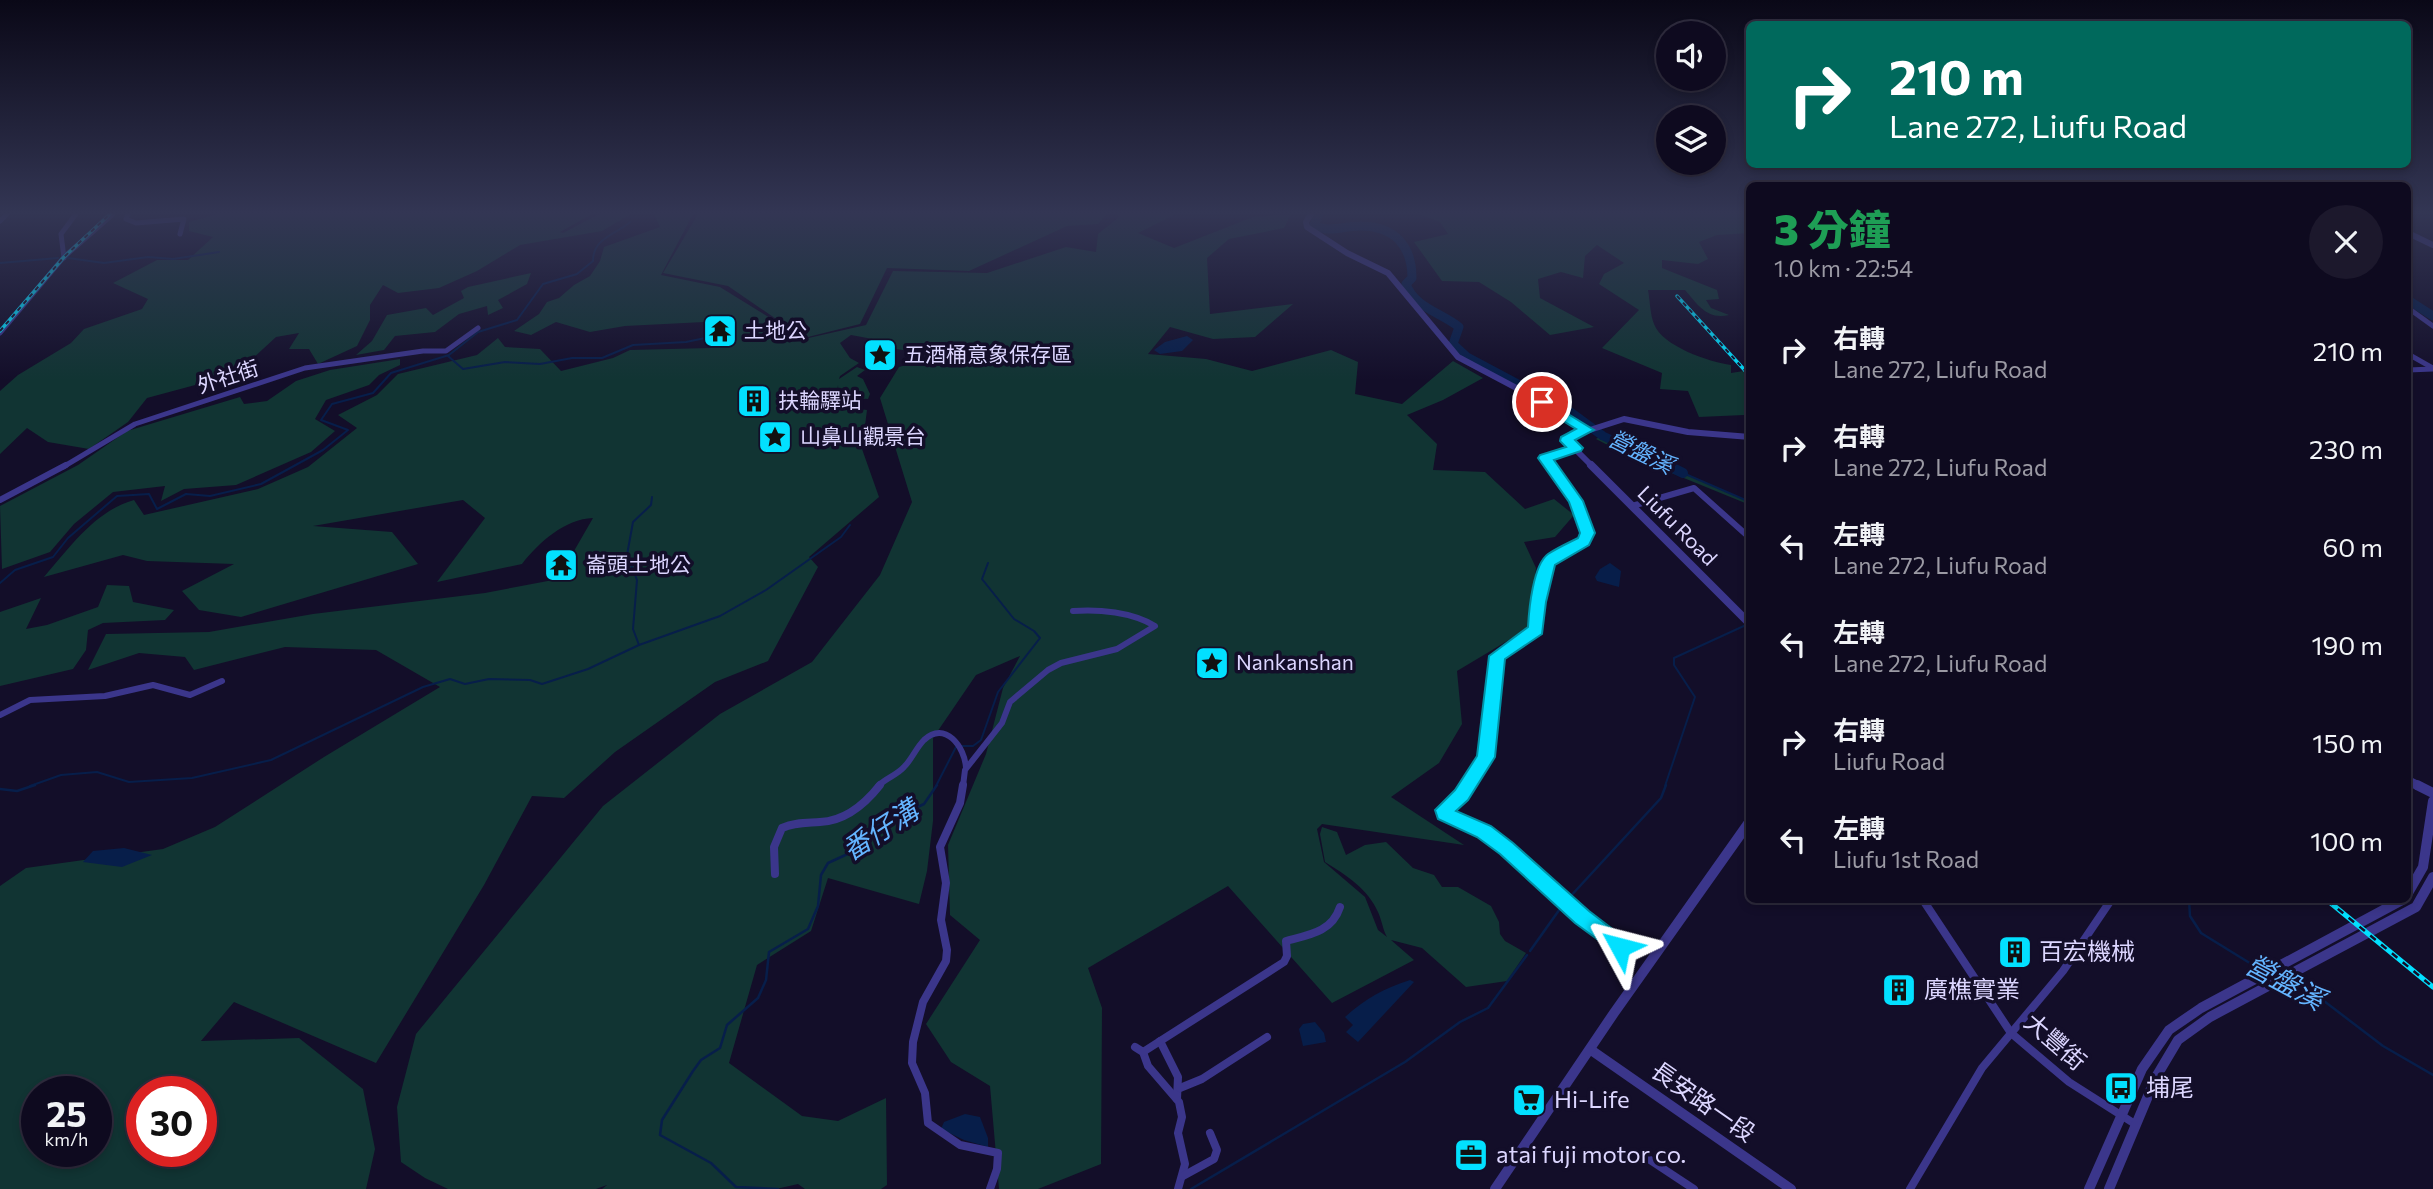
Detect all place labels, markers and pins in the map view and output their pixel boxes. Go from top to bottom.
temple icon: 土地公 [701,312,739,350]
place label: 土地公 [744,317,807,342]
place icon: 五酒桶意象保存區 [861,336,899,374]
place label: 五酒桶意象保存區 [904,341,1072,366]
pin [1512,372,1572,432]
building icon: 扶輪驛站 [735,382,773,420]
place label: 扶輪驛站 [778,387,862,412]
place icon: 山鼻山觀景台 [756,418,794,456]
place label: 山鼻山觀景台 [800,423,926,448]
temple icon: 崙頭土地公 [542,546,580,584]
place label: 崙頭土地公 [586,551,691,576]
place icon: Nankanshan [1193,644,1231,682]
place label: Nankanshan [1236,649,1354,674]
building icon: 百宏機械 [1996,933,2034,971]
place label: 百宏機械 [2039,936,2135,965]
building icon: 廣樵實業 [1880,971,1918,1009]
place label: 廣樵實業 [1924,974,2020,1003]
bus stop icon: 埔尾 [2102,1069,2140,1107]
place label: 埔尾 [2146,1072,2194,1101]
supermarket icon: Hi-Life [1510,1081,1548,1119]
place label: Hi-Life [1554,1084,1630,1113]
office icon: atai fuji motor co. [1452,1136,1490,1174]
place label: atai fuji motor co. [1496,1139,1686,1168]

